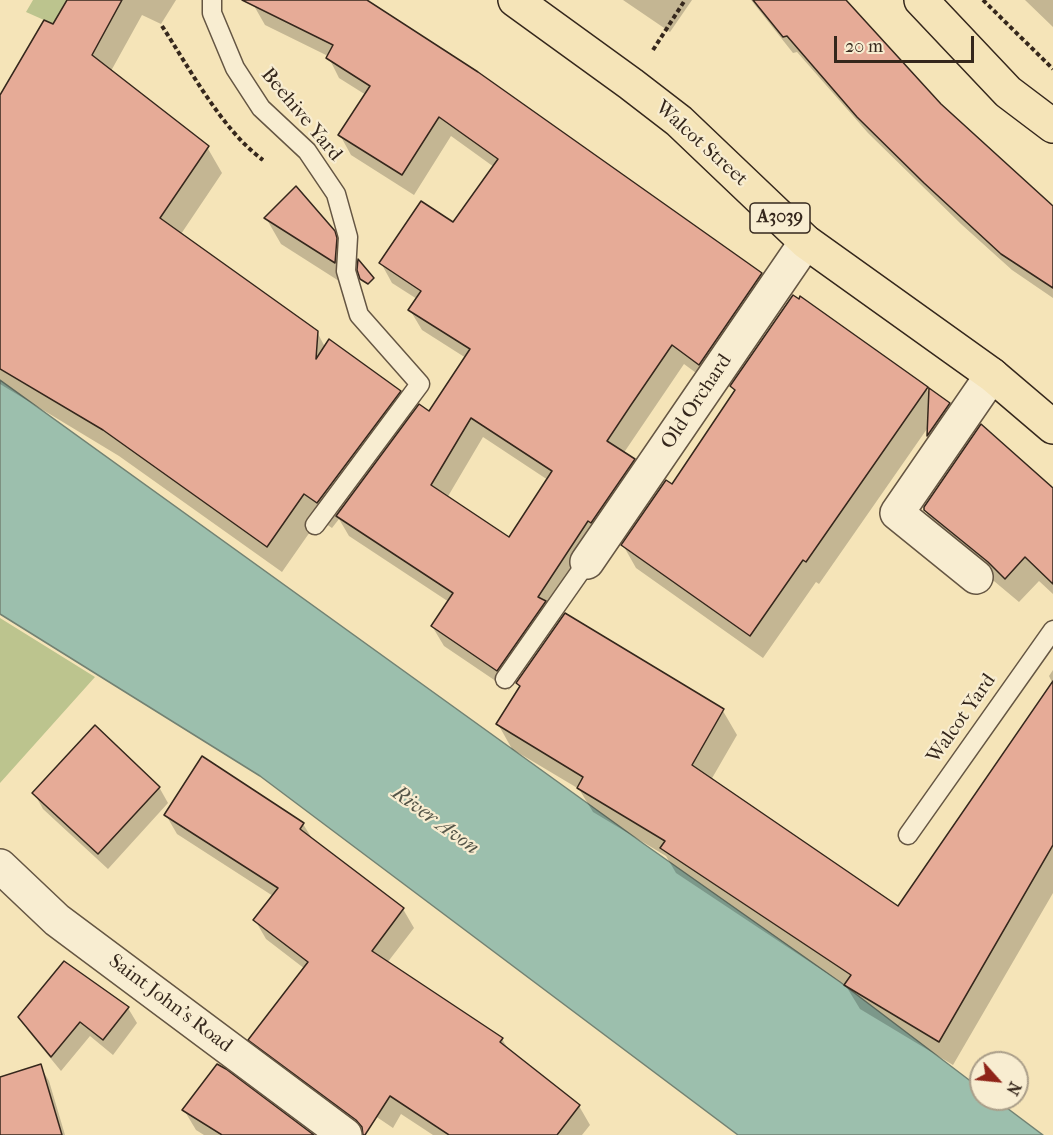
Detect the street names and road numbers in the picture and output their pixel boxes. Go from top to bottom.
street label: Beehive Yard [255,64,347,166]
street label: Walcot Street [650,96,752,192]
road number: A3039 [750,203,810,233]
street label: Old Orchard [657,350,737,454]
street label: Walcot Yard [922,670,1002,768]
street label: Saint John's Road [103,950,237,1058]

